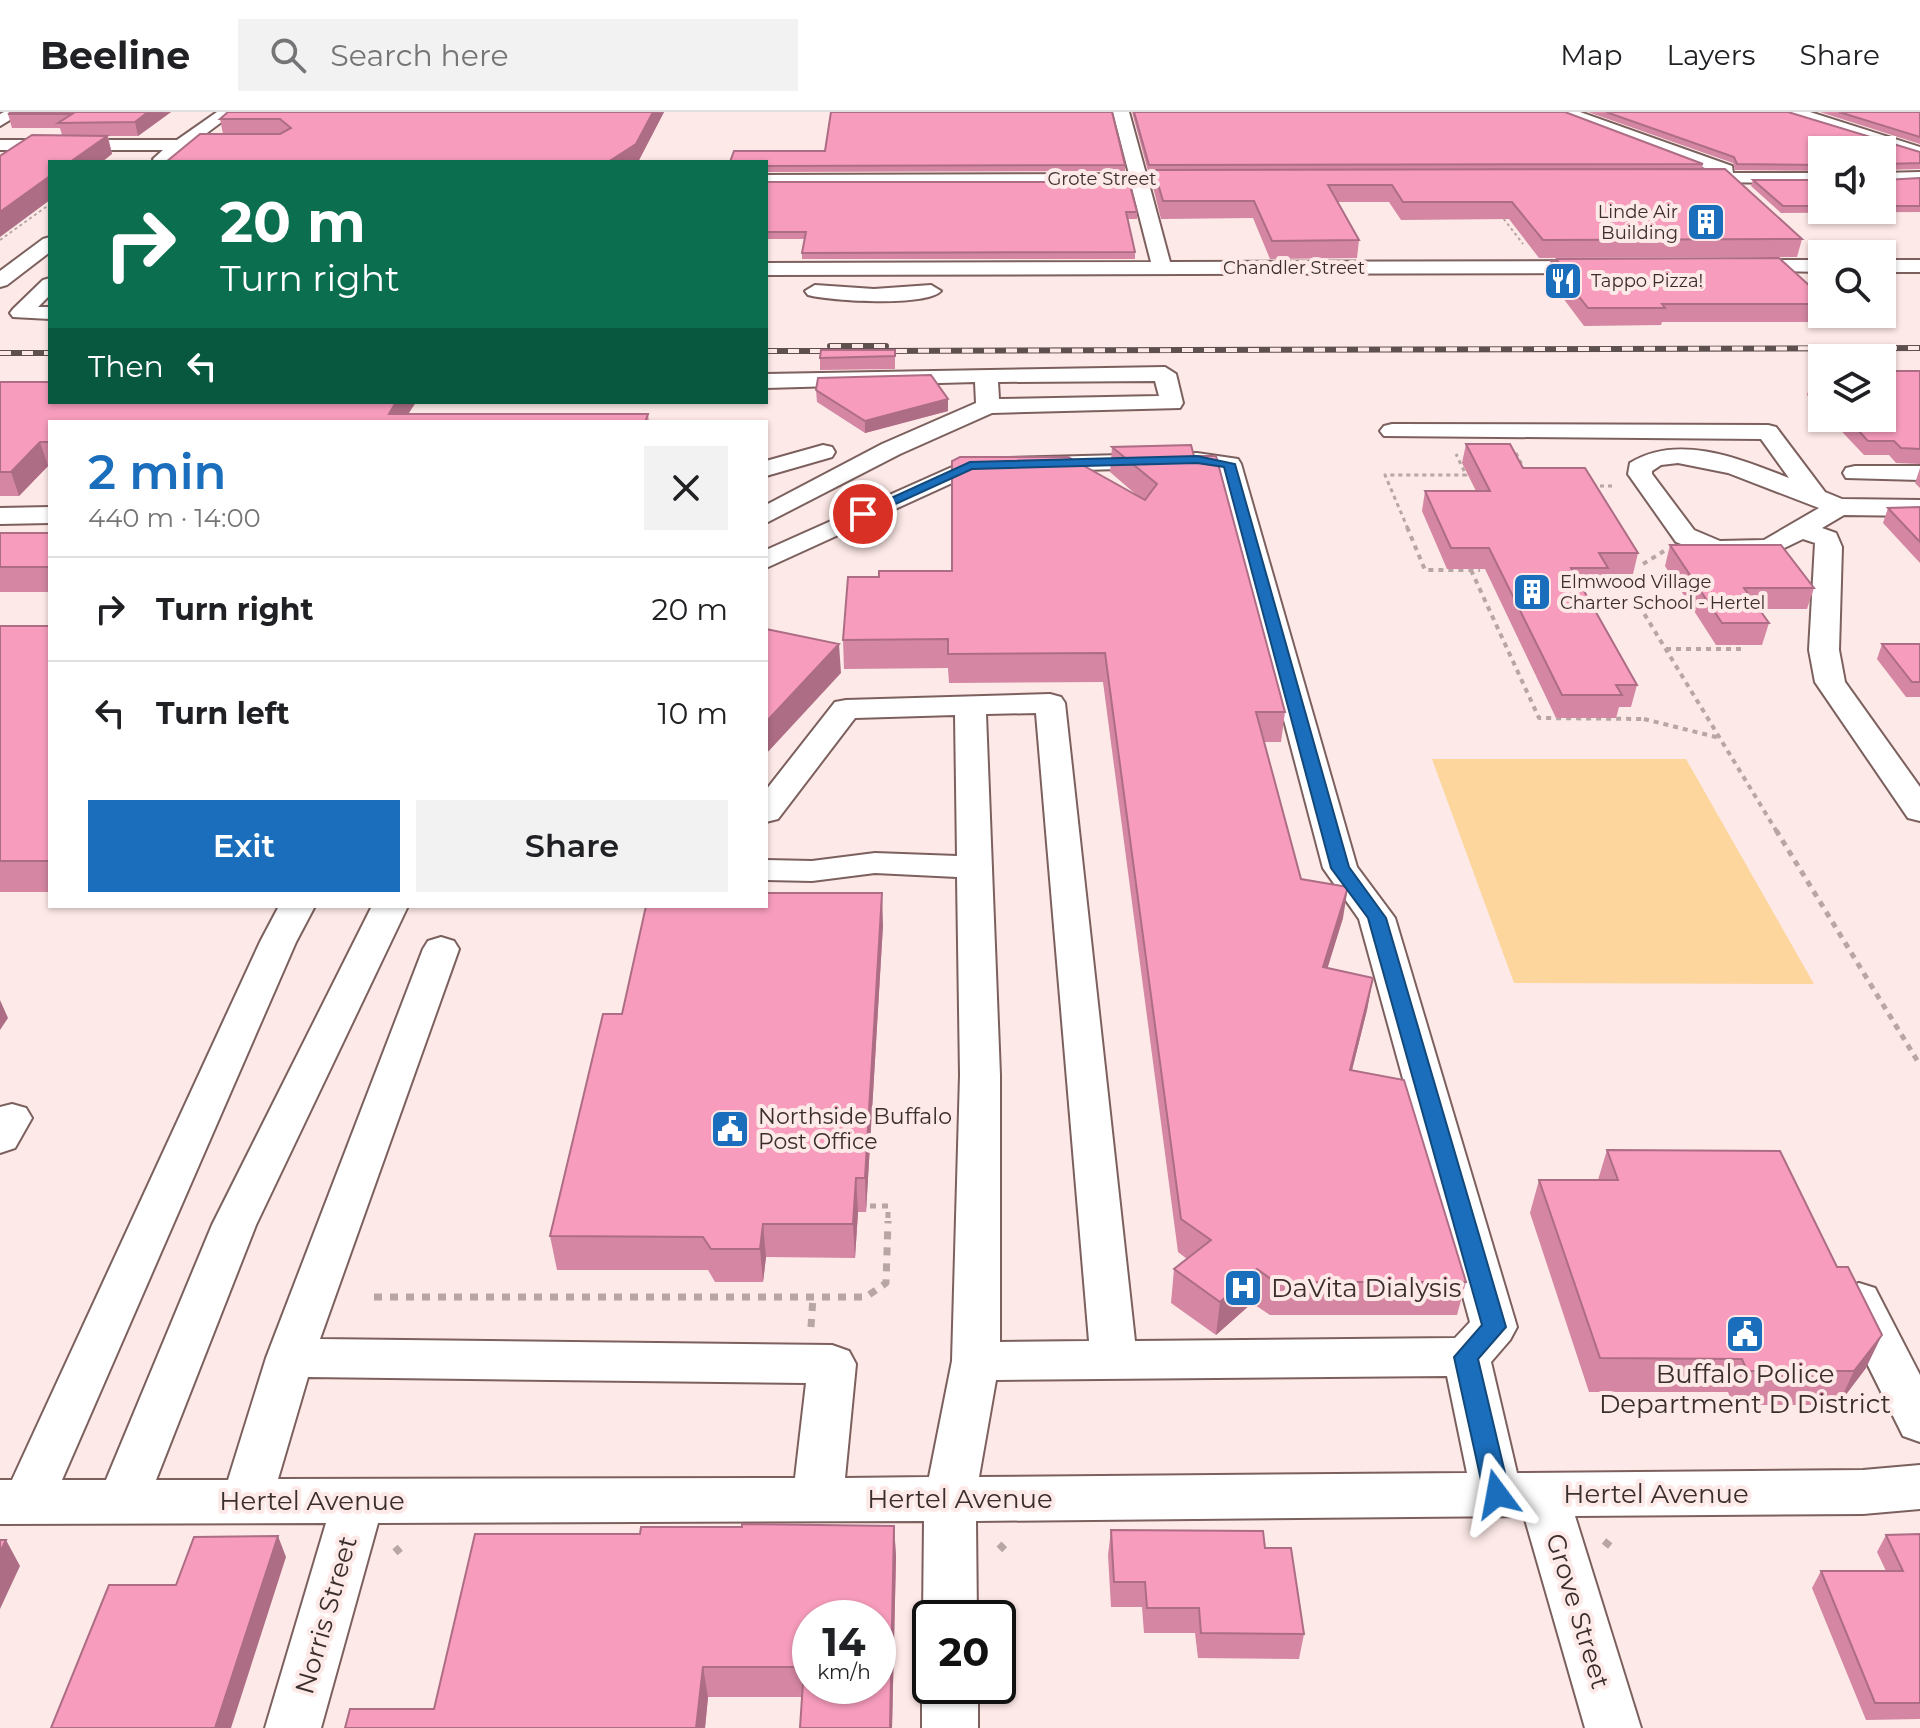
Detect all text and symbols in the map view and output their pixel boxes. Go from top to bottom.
search box [238,19,798,91]
text: Beeline [40,32,190,79]
icon: search [266,33,310,77]
text: Search here [330,37,509,74]
text: Map [1560,38,1623,72]
text: Layers [1667,38,1756,72]
text: Share [1800,38,1880,72]
map controls [1808,136,1896,432]
button: sound [1808,136,1896,224]
street label: Grote Street [1047,168,1157,190]
text: 20 m [220,188,366,256]
icon: right [88,192,192,296]
place label: Linde Air Building [1598,201,1678,244]
building icon: Linde Air Building [1685,201,1727,243]
button: search [1808,240,1896,328]
text: Turn right [220,256,400,300]
street label: Chandler Street [1223,257,1365,279]
restaurant icon: Tappo Pizza! [1542,260,1584,302]
place label: Tappo Pizza! [1591,270,1703,292]
icon: left [180,344,224,388]
button: layers [1808,344,1896,432]
text: Then [88,348,164,385]
text: 2 min [88,443,226,501]
button: close [644,446,728,530]
pin [829,480,897,548]
icon: arrive [841,492,885,536]
text: 440 m · 14:00 [88,502,261,534]
building icon: Elmwood Village Charter School - Hertel [1511,571,1553,613]
place label: Elmwood Village Charter School - Hertel [1560,571,1765,614]
icon: right [88,587,132,631]
text: Turn right [156,591,313,628]
text: 20 m [651,591,728,628]
icon: left [88,691,132,735]
text: Turn left [156,695,289,732]
text: 10 m [658,695,728,732]
button: Exit [88,800,400,892]
button: Share [416,800,728,892]
place label: Northside Buffalo Post Office [758,1103,952,1155]
public building icon: Northside Buffalo Post Office [709,1108,751,1150]
hospital icon: DaVita Dialysis [1222,1267,1264,1309]
place label: DaVita Dialysis [1271,1272,1461,1304]
public building icon: Buffalo Police Department D District [1724,1313,1766,1355]
place label: Buffalo Police Department D District [1599,1358,1891,1420]
position arrow [1455,1452,1539,1536]
street label: Hertel Avenue [1563,1478,1749,1510]
street label: Hertel Avenue [867,1483,1053,1515]
street label: Hertel Avenue [219,1485,405,1517]
street label: Grove Street [1539,1529,1617,1693]
street label: Norris Street [288,1532,364,1698]
speed limit sign: 20 [912,1600,1016,1704]
text: 14 [822,1617,866,1666]
text: km/h [817,1660,871,1684]

